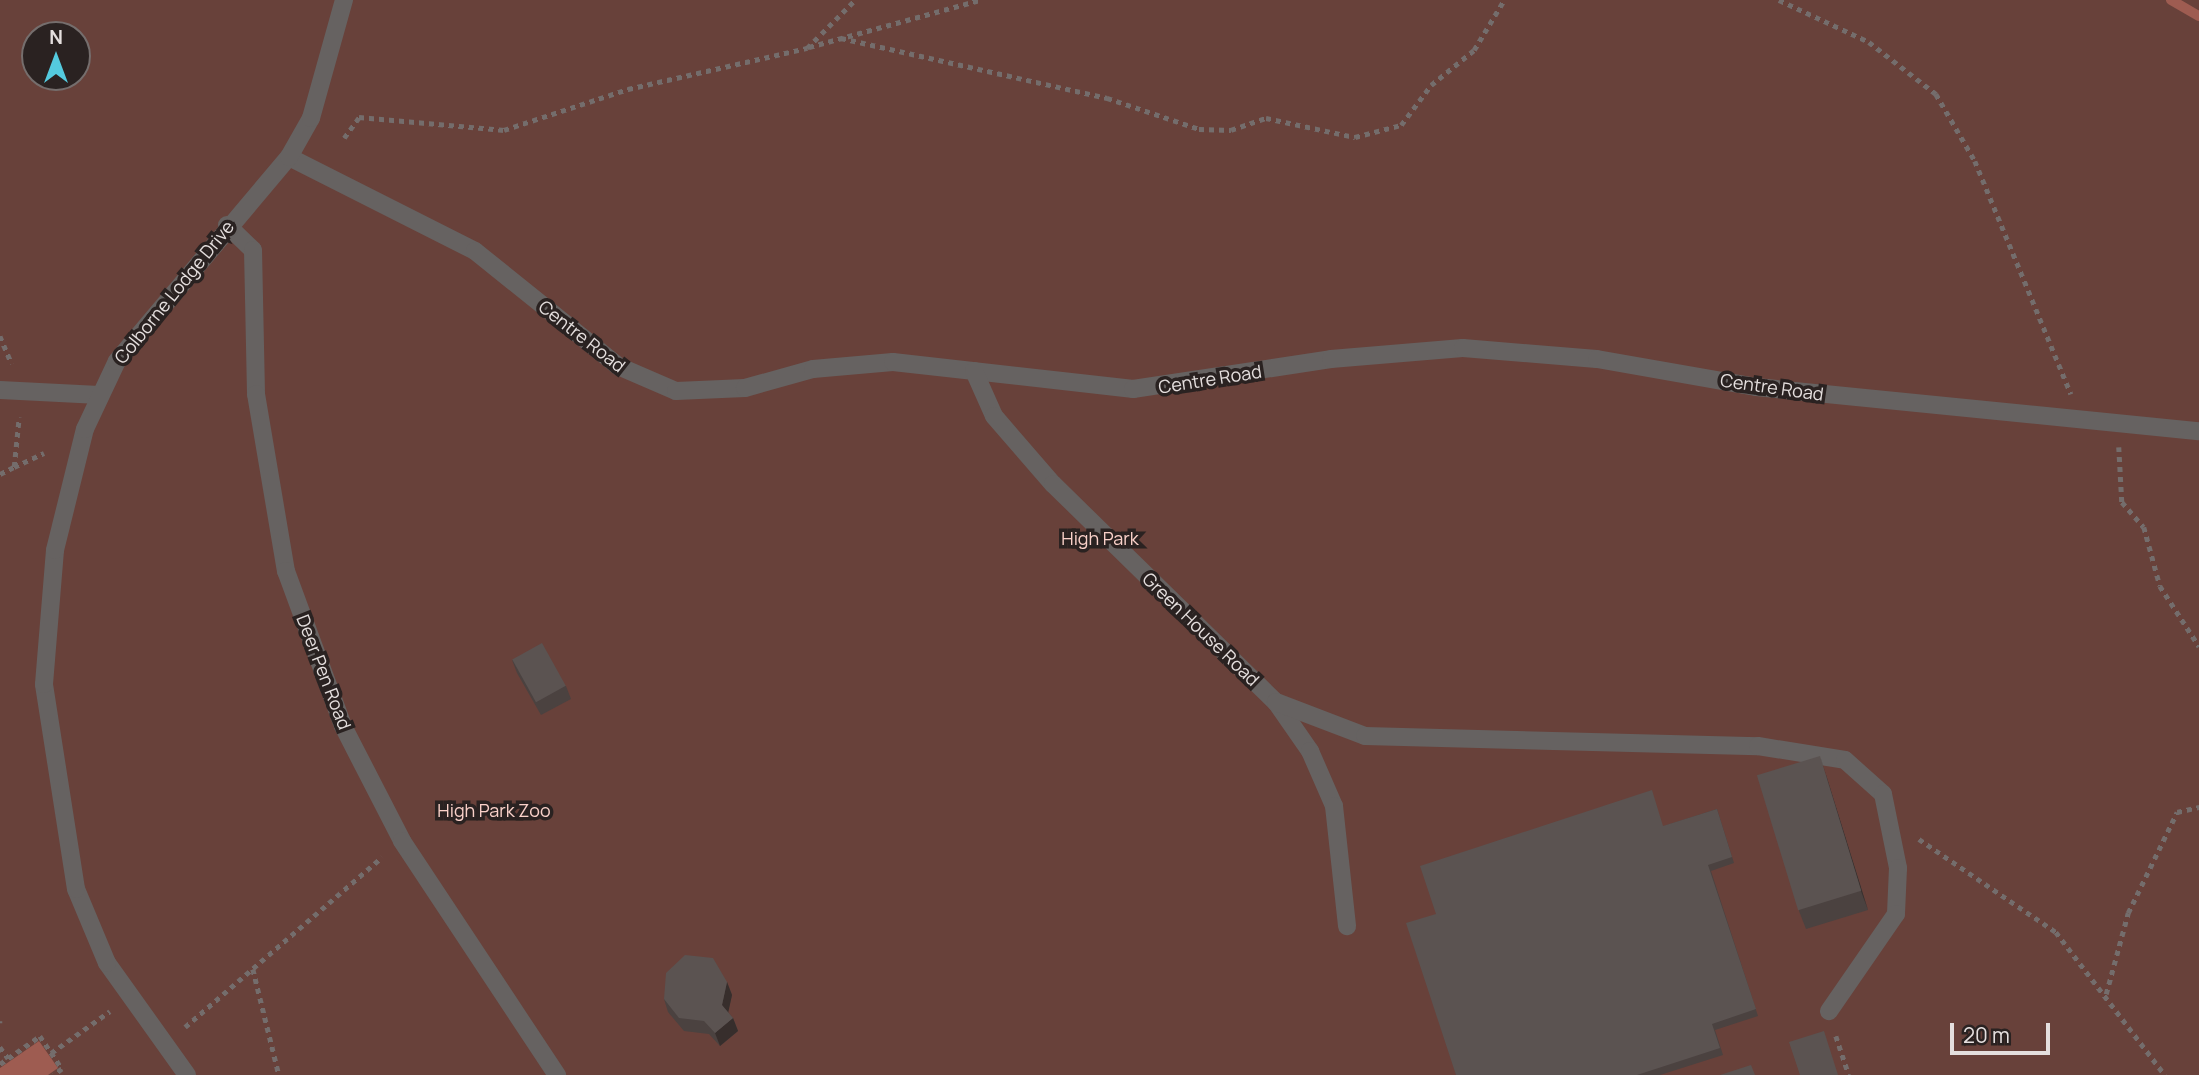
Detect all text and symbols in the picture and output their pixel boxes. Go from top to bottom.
north arrow [21,21,91,91]
text: N [49,24,63,50]
street label: Colborne Lodge Drive [110,216,238,368]
street label: Centre Road [534,295,630,377]
street label: Centre Road [1157,360,1263,398]
street label: Centre Road [1719,369,1825,405]
park label: High Park [1061,527,1139,549]
street label: Green House Road [1138,568,1264,690]
street label: Deer Pen Road [292,612,356,732]
park label: High Park Zoo [437,799,551,821]
scale bar [1954,1009,2054,1052]
text: 20 m [1963,1021,2010,1049]

